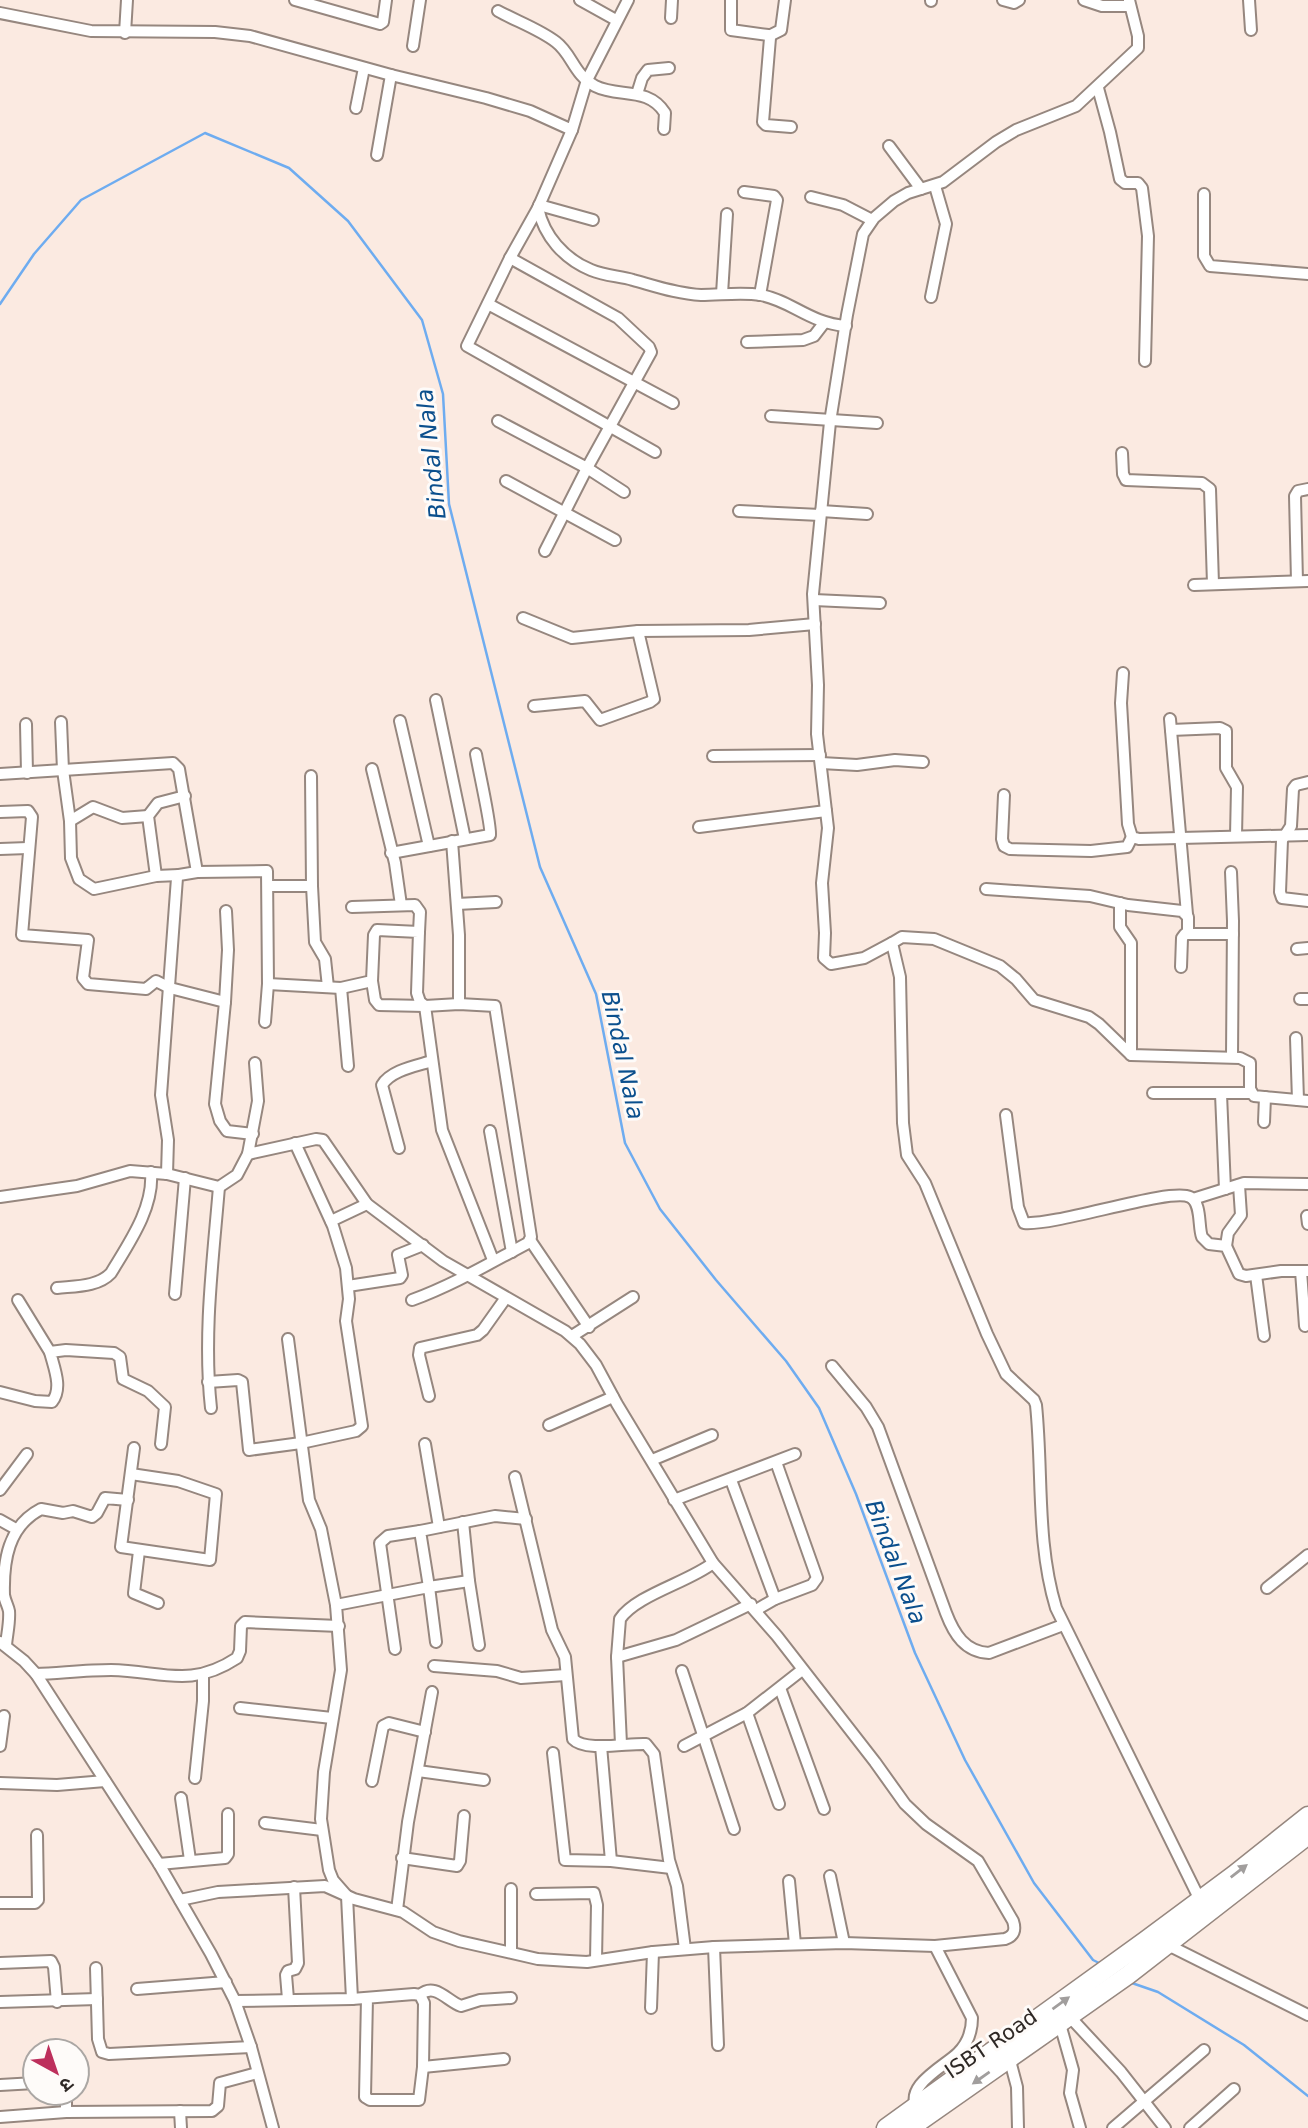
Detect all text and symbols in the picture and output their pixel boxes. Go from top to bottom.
water label: Bindal Nala [411,388,451,520]
water label: Bindal Nala [597,988,649,1122]
water label: Bindal Nala [860,1496,932,1628]
one-way arrow [1229,1864,1247,1879]
one-way arrow [1052,1996,1070,2010]
street label: ISBT Road [940,2004,1042,2084]
north arrow [21,2037,91,2107]
one-way arrow [971,2071,990,2084]
text: उ [55,2073,78,2098]

